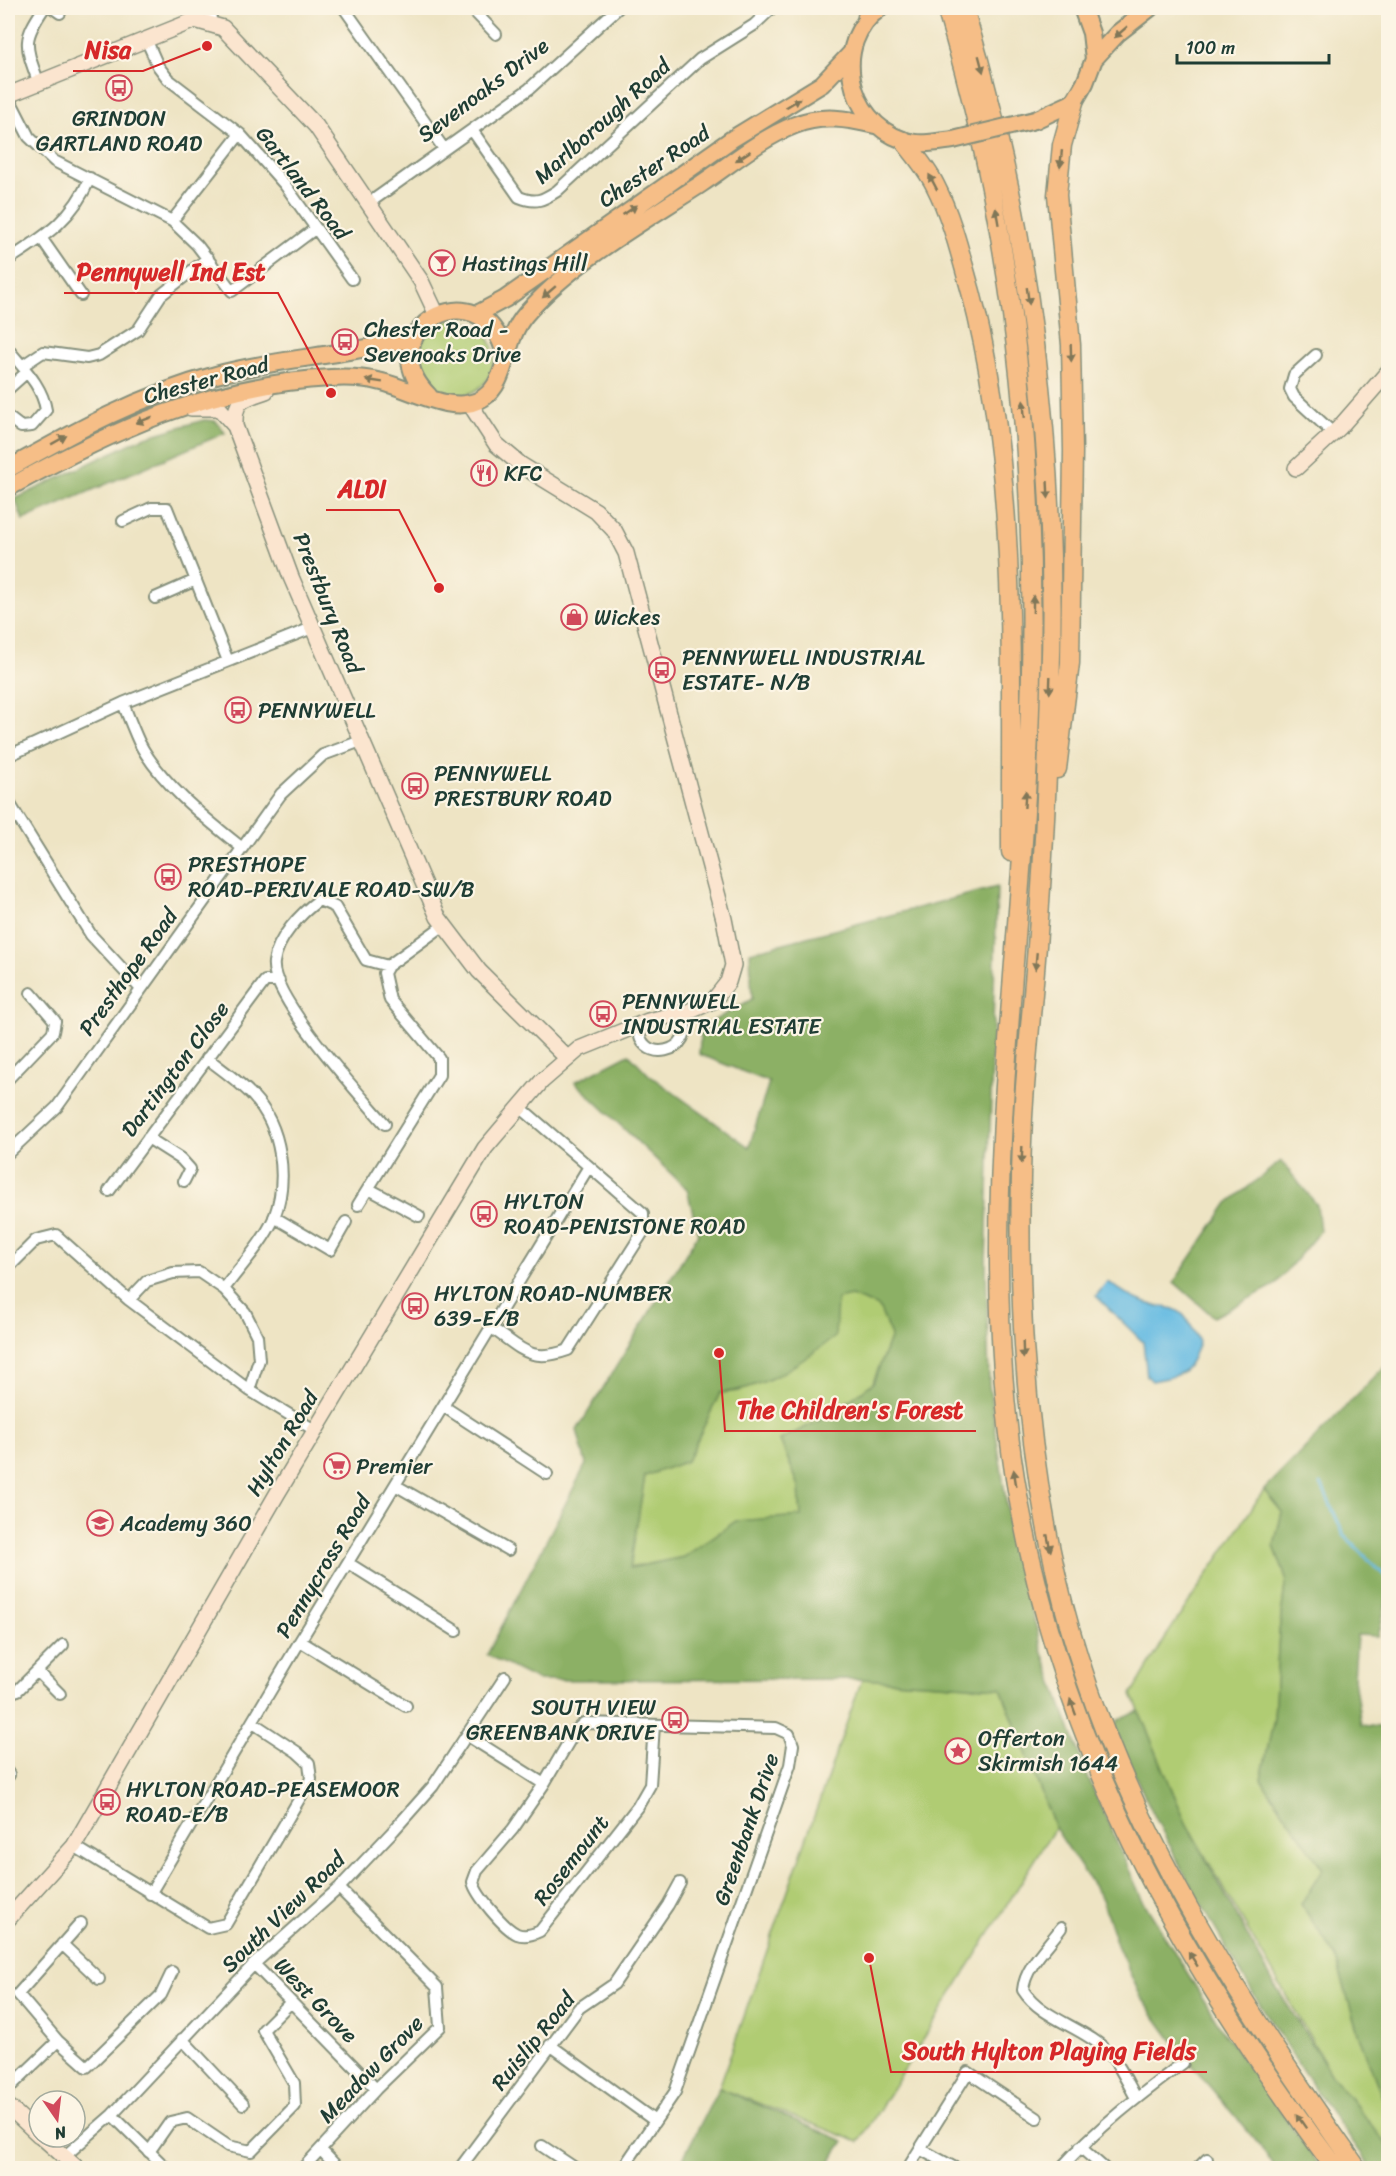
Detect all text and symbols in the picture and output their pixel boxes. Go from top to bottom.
one-way arrow [1114,25,1129,38]
street label: Sevenoaks Drive [409,27,558,153]
scale bar [1177,27,1328,65]
callout: Nisa [73,29,143,71]
text: Nisa [84,29,132,71]
text: 100 m [1186,32,1235,64]
street label: Marlborough Road [524,47,681,194]
one-way arrow [977,55,986,73]
bus stop icon: GRINDON GARTLAND ROAD [104,73,134,103]
one-way arrow [785,97,801,108]
place label: GRINDON GARTLAND ROAD [36,99,202,163]
street label: Chester Road [590,113,719,218]
street label: Gartland Road [246,117,361,250]
one-way arrow [1056,149,1066,168]
one-way arrow [734,150,751,161]
one-way arrow [928,174,938,191]
one-way arrow [621,204,637,216]
one-way arrow [992,206,1001,225]
place label: Hastings Hill [462,244,588,283]
bar icon: Hastings Hill [427,248,457,278]
callout: Pennywell Ind Est [64,251,278,293]
text: Pennywell Ind Est [77,251,266,293]
one-way arrow [542,285,557,298]
one-way arrow [1023,286,1032,305]
place label: Chester Road - Sevenoaks Drive [364,310,521,374]
bus stop icon: Chester Road - Sevenoaks Drive [330,327,360,357]
street label: Chester Road [139,344,274,415]
one-way arrow [1066,344,1076,363]
one-way arrow [364,376,383,385]
one-way arrow [1019,400,1029,419]
one-way arrow [135,415,153,425]
one-way arrow [51,435,67,446]
place label: KFC [504,454,543,493]
restaurant icon: KFC [469,458,499,488]
callout: ALDI [326,468,399,510]
text: ALDI [337,468,387,510]
one-way arrow [1043,480,1052,499]
street label: Prestbury Road [282,526,375,681]
one-way arrow [1028,594,1038,613]
place label: Wickes [594,598,660,637]
shop icon: Wickes [559,602,589,632]
place label: PENNYWELL INDUSTRIAL ESTATE- N/B [682,638,926,702]
bus stop icon: PENNYWELL INDUSTRIAL ESTATE- N/B [647,655,677,685]
one-way arrow [1046,675,1055,694]
place label: PENNYWELL [258,691,376,730]
bus stop icon: PENNYWELL [223,695,253,725]
place label: PENNYWELL PRESTBURY ROAD [434,754,612,818]
bus stop icon: PENNYWELL PRESTBURY ROAD [400,771,430,801]
one-way arrow [1021,789,1030,808]
place label: PRESTHOPE ROAD-PERIVALE ROAD-SW/B [188,845,475,909]
bus stop icon: PRESTHOPE ROAD-PERIVALE ROAD-SW/B [153,862,183,892]
street label: Presthope Road [68,899,189,1044]
one-way arrow [1031,951,1040,970]
place label: PENNYWELL INDUSTRIAL ESTATE [621,982,822,1046]
street label: Dartington Close [110,992,240,1146]
bus stop icon: PENNYWELL INDUSTRIAL ESTATE [588,999,618,1029]
one-way arrow [1017,1146,1026,1165]
place label: HYLTON ROAD-PENISTONE ROAD [504,1182,745,1246]
bus stop icon: HYLTON ROAD-PENISTONE ROAD [469,1199,499,1229]
place label: HYLTON ROAD-NUMBER 639-E/B [434,1274,672,1338]
bus stop icon: HYLTON ROAD-NUMBER 639-E/B [400,1291,430,1321]
one-way arrow [1019,1341,1028,1360]
street label: Hylton Road [235,1381,330,1504]
callout: The Children's Forest [725,1389,976,1431]
text: The Children's Forest [737,1389,964,1431]
place label: Premier [356,1447,433,1486]
supermarket icon: Premier [322,1451,352,1481]
one-way arrow [1011,1468,1020,1487]
street label: Pennycross Road [264,1485,382,1646]
place label: Academy 360 [119,1504,252,1543]
school or university icon: Academy 360 [85,1508,115,1538]
one-way arrow [1045,1534,1054,1553]
place label: SOUTH VIEW GREENBANK DRIVE [466,1688,658,1752]
one-way arrow [1068,1698,1078,1716]
bus stop icon: SOUTH VIEW GREENBANK DRIVE [660,1705,690,1735]
place label: Offerton Skirmish 1644 [978,1719,1119,1783]
place icon: Offerton Skirmish 1644 [943,1736,973,1766]
street label: Greenbank Drive [702,1747,790,1911]
place label: HYLTON ROAD-PEASEMOOR ROAD-E/B [126,1770,400,1834]
bus stop icon: HYLTON ROAD-PEASEMOOR ROAD-E/B [92,1787,122,1817]
street label: Rosemount [523,1805,620,1914]
street label: South View Road [211,1841,356,1982]
street label: West Grove [264,1947,368,2053]
one-way arrow [1188,1950,1199,1967]
street label: Ruislip Road [481,1982,586,2099]
street label: Meadow Grove [309,2005,433,2133]
callout: South Hylton Playing Fields [891,2030,1207,2072]
text: South Hylton Playing Fields [901,2030,1197,2072]
north arrow [27,2089,87,2149]
one-way arrow [1295,2113,1307,2129]
text: N [51,2117,70,2149]

